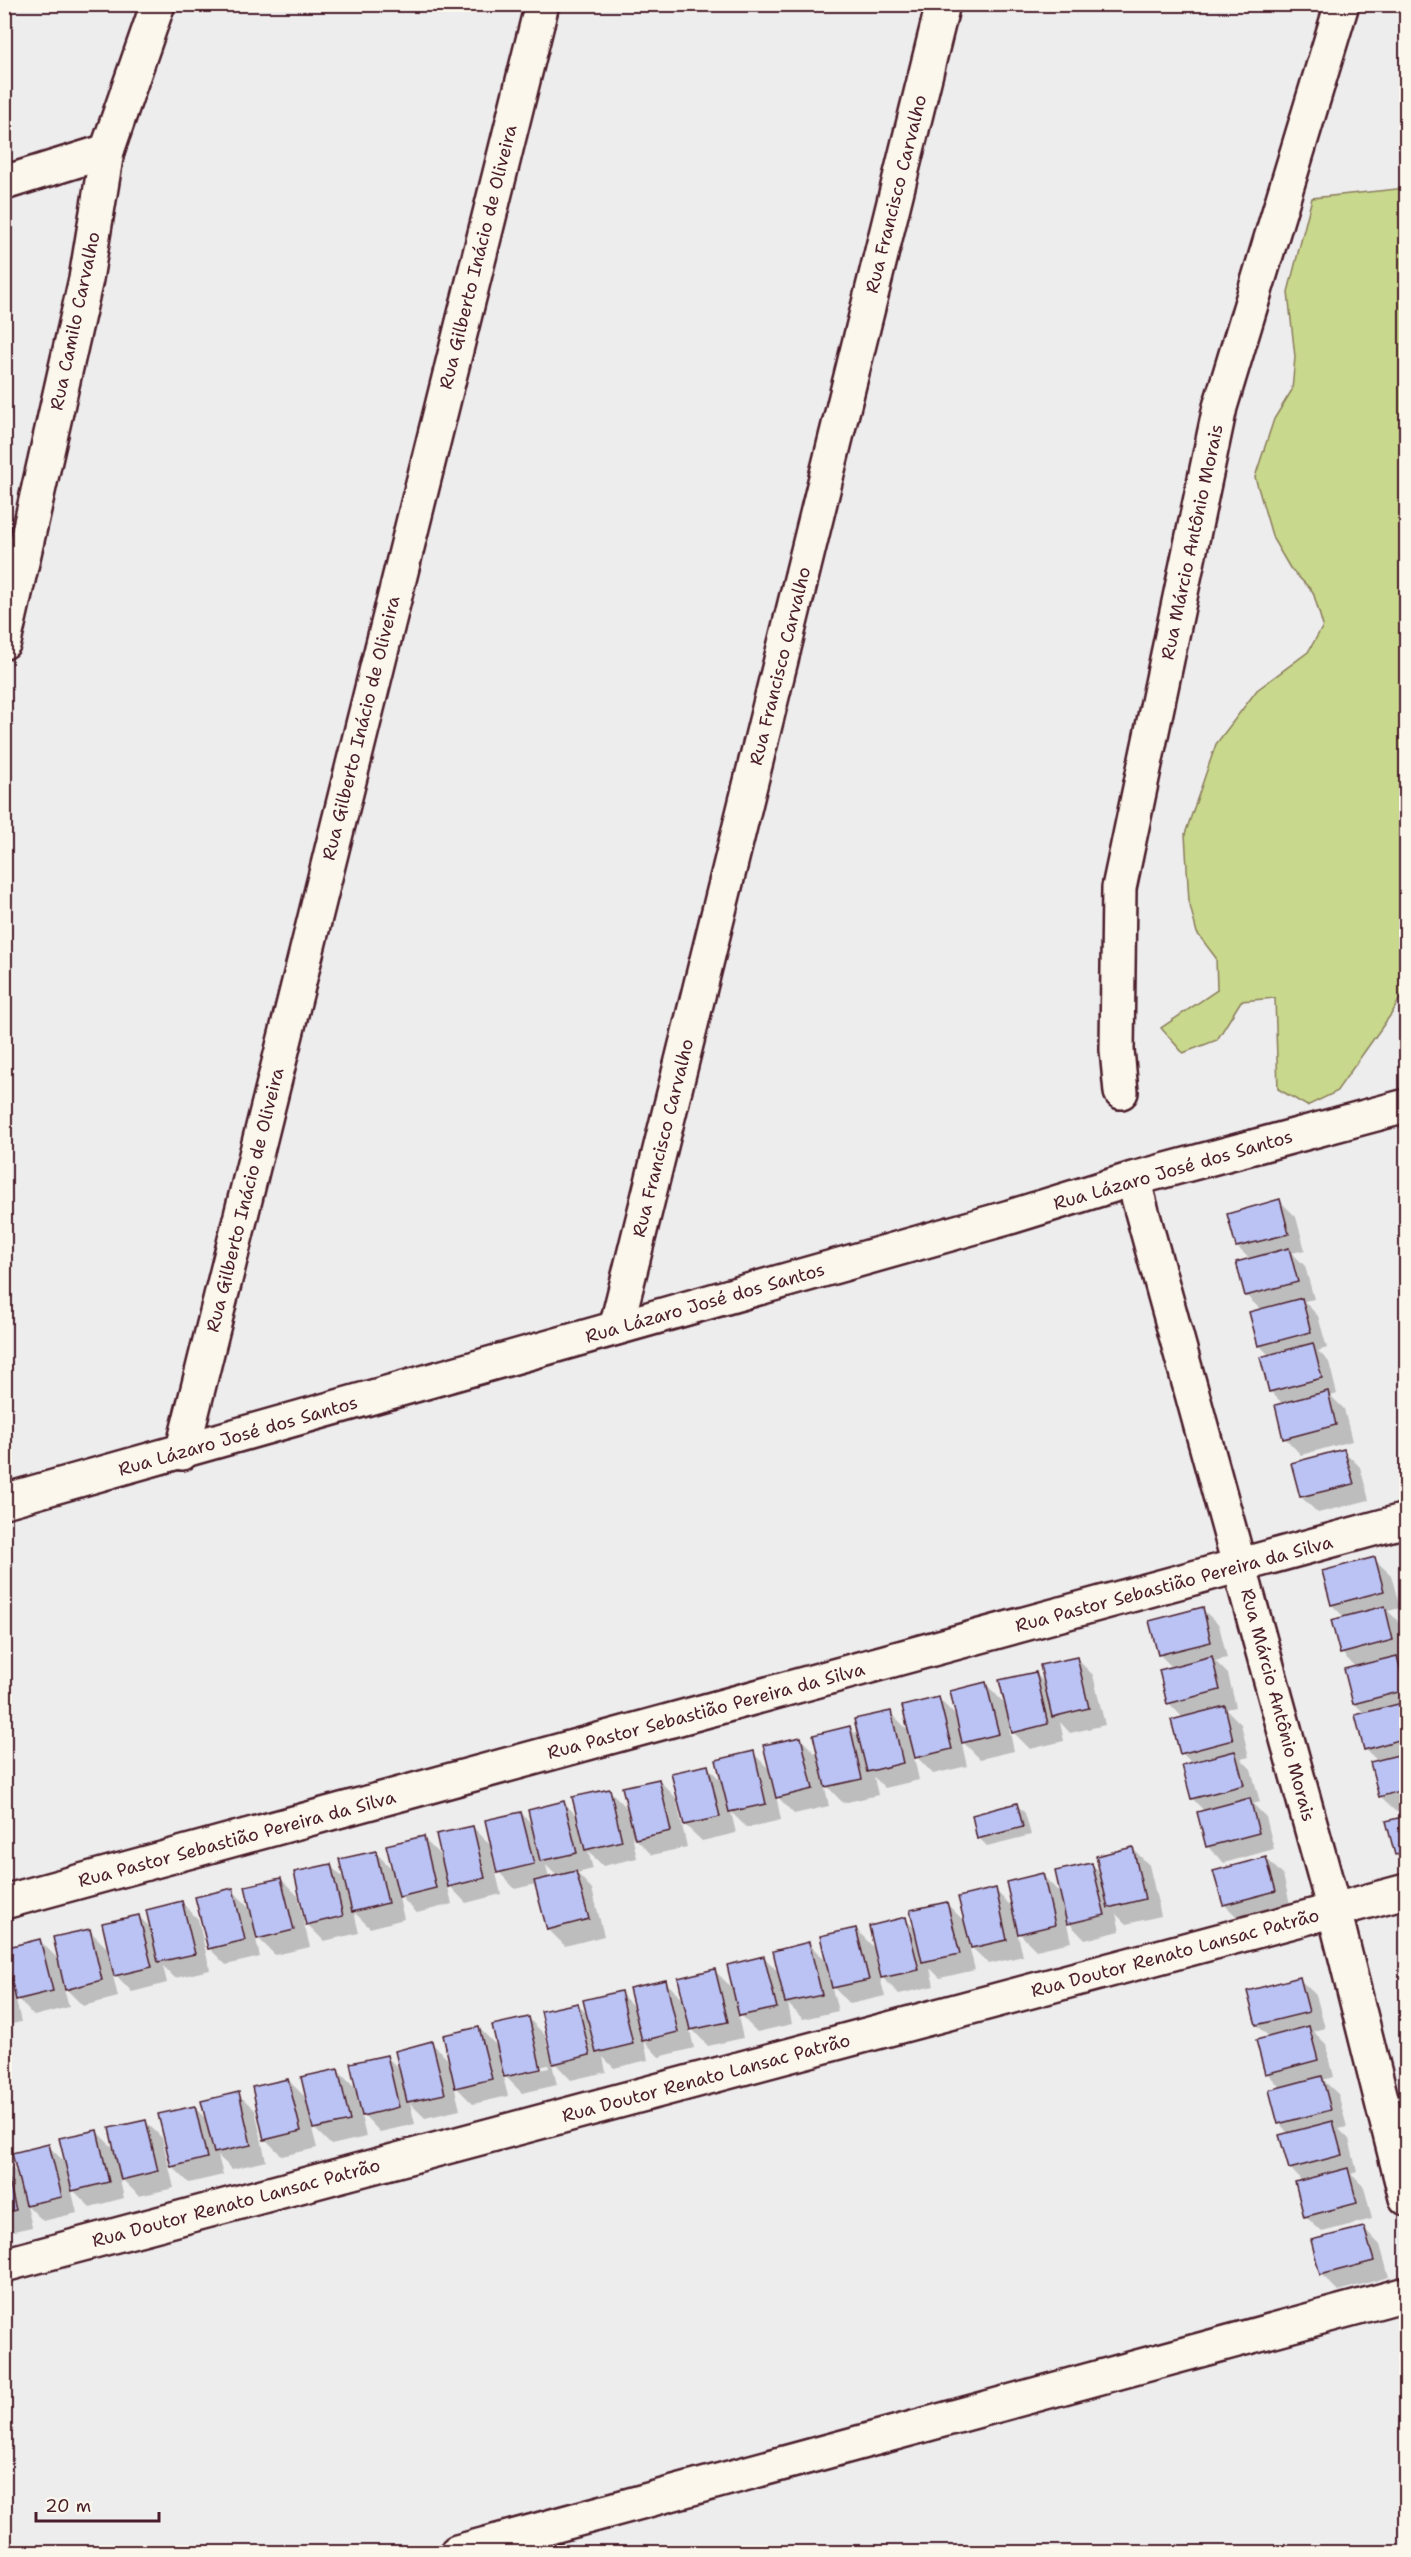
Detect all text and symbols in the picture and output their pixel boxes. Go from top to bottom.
street label: Rua Francisco Carvalho [860,92,932,296]
street label: Rua Gilberto Inácio de Oliveira [433,122,523,392]
street label: Rua Camilo Carvalho [44,230,106,412]
street label: Rua Márcio Antônio Morais [1155,422,1229,662]
street label: Rua Francisco Carvalho [744,564,816,768]
street label: Rua Gilberto Inácio de Oliveira [316,593,406,863]
street label: Rua Francisco Carvalho [627,1036,699,1240]
street label: Rua Gilberto Inácio de Oliveira [200,1065,290,1335]
street label: Rua Lázaro José dos Santos [1050,1124,1296,1216]
street label: Rua Lázaro José dos Santos [582,1257,828,1349]
street label: Rua Lázaro José dos Santos [115,1390,361,1482]
street label: Rua Pastor Sebastião Pereira da Silva [1013,1530,1335,1638]
street label: Rua Márcio Antônio Morais [1235,1586,1321,1824]
street label: Rua Pastor Sebastião Pereira da Silva [545,1657,867,1765]
street label: Rua Pastor Sebastião Pereira da Silva [76,1785,398,1893]
street label: Rua Doutor Renato Lansac Patrão [1028,1903,1322,2003]
street label: Rua Doutor Renato Lansac Patrão [559,2028,853,2128]
street label: Rua Doutor Renato Lansac Patrão [89,2153,383,2253]
scale bar [36,2485,159,2523]
text: 20 m [45,2494,91,2518]

